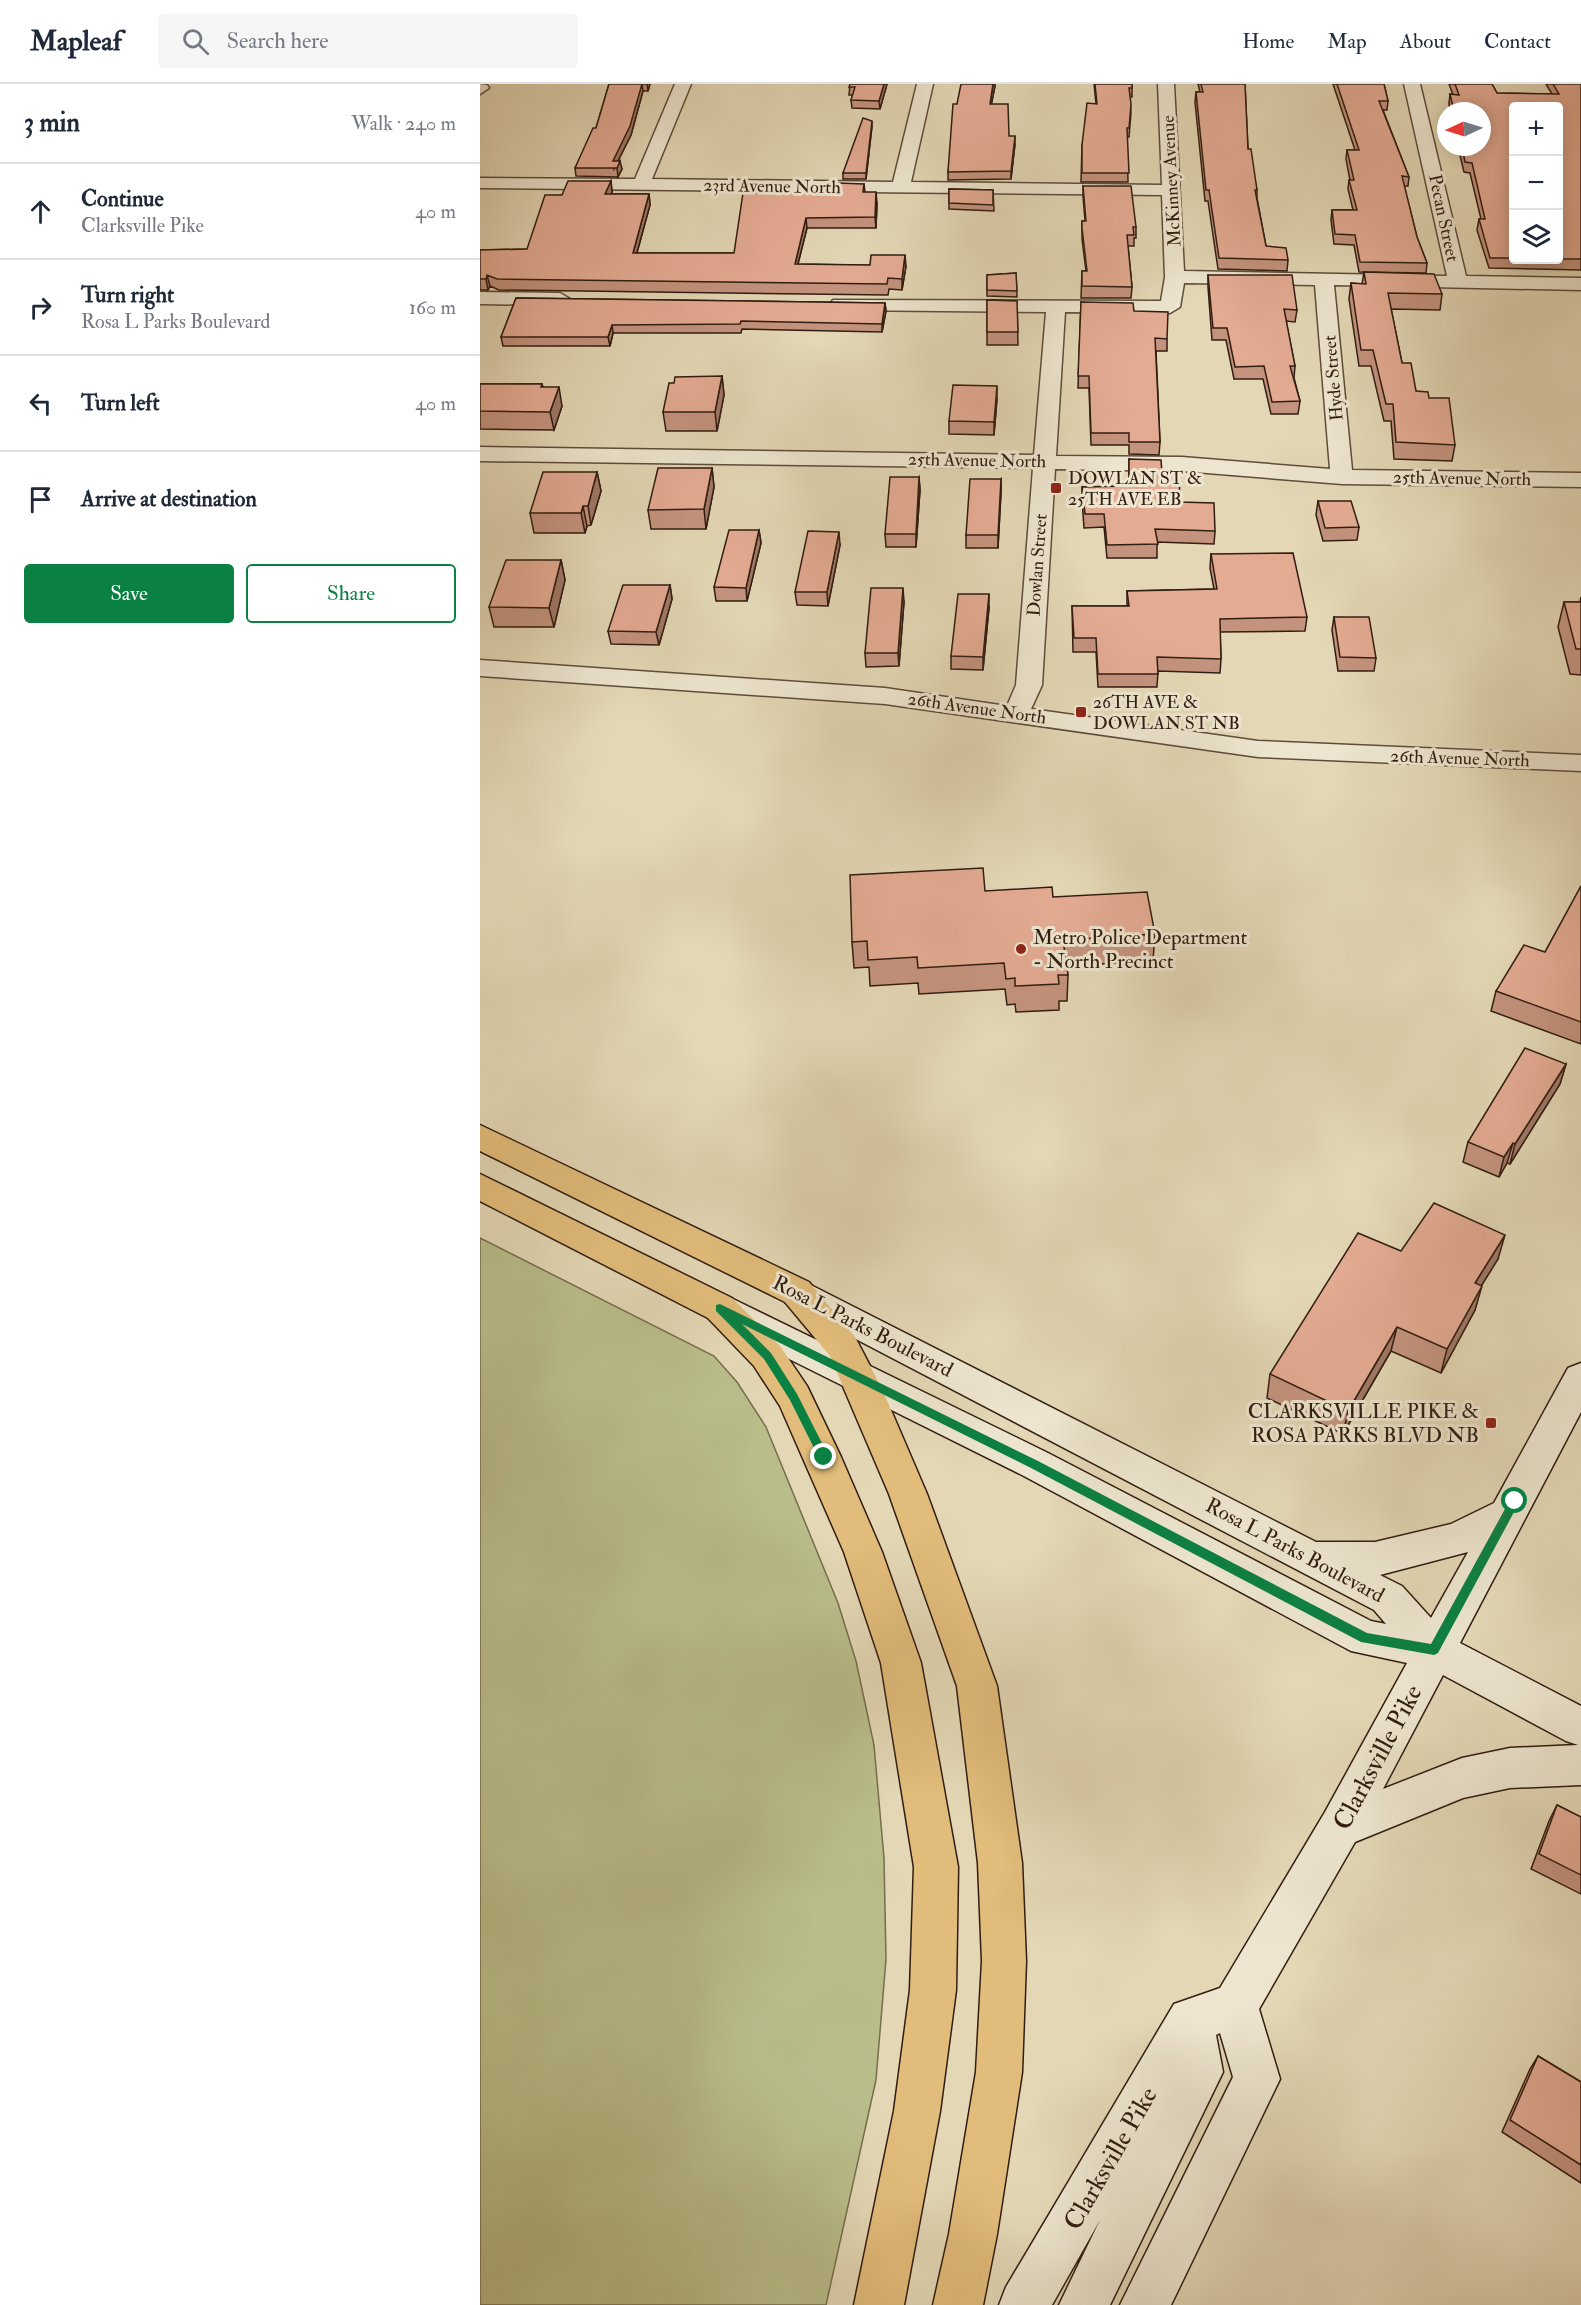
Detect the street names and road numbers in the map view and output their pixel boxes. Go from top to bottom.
street label: McKinney Avenue [1157,114,1186,247]
street label: Pecan Street [1423,172,1464,264]
street label: 23rd Avenue North [703,174,841,199]
street label: Hyde Street [1318,334,1349,422]
street label: 25th Avenue North [908,448,1047,473]
street label: 25th Avenue North [1393,466,1532,491]
street label: Dowlan Street [1022,513,1053,617]
street label: 26th Avenue North [906,687,1048,730]
street label: 26th Avenue North [1390,745,1531,772]
street label: Rosa L Parks Boulevard [768,1269,958,1384]
street label: Rosa L Parks Boulevard [1201,1492,1390,1609]
street label: Clarksville Pike [1326,1679,1430,1836]
street label: Clarksville Pike [1057,2081,1165,2236]

